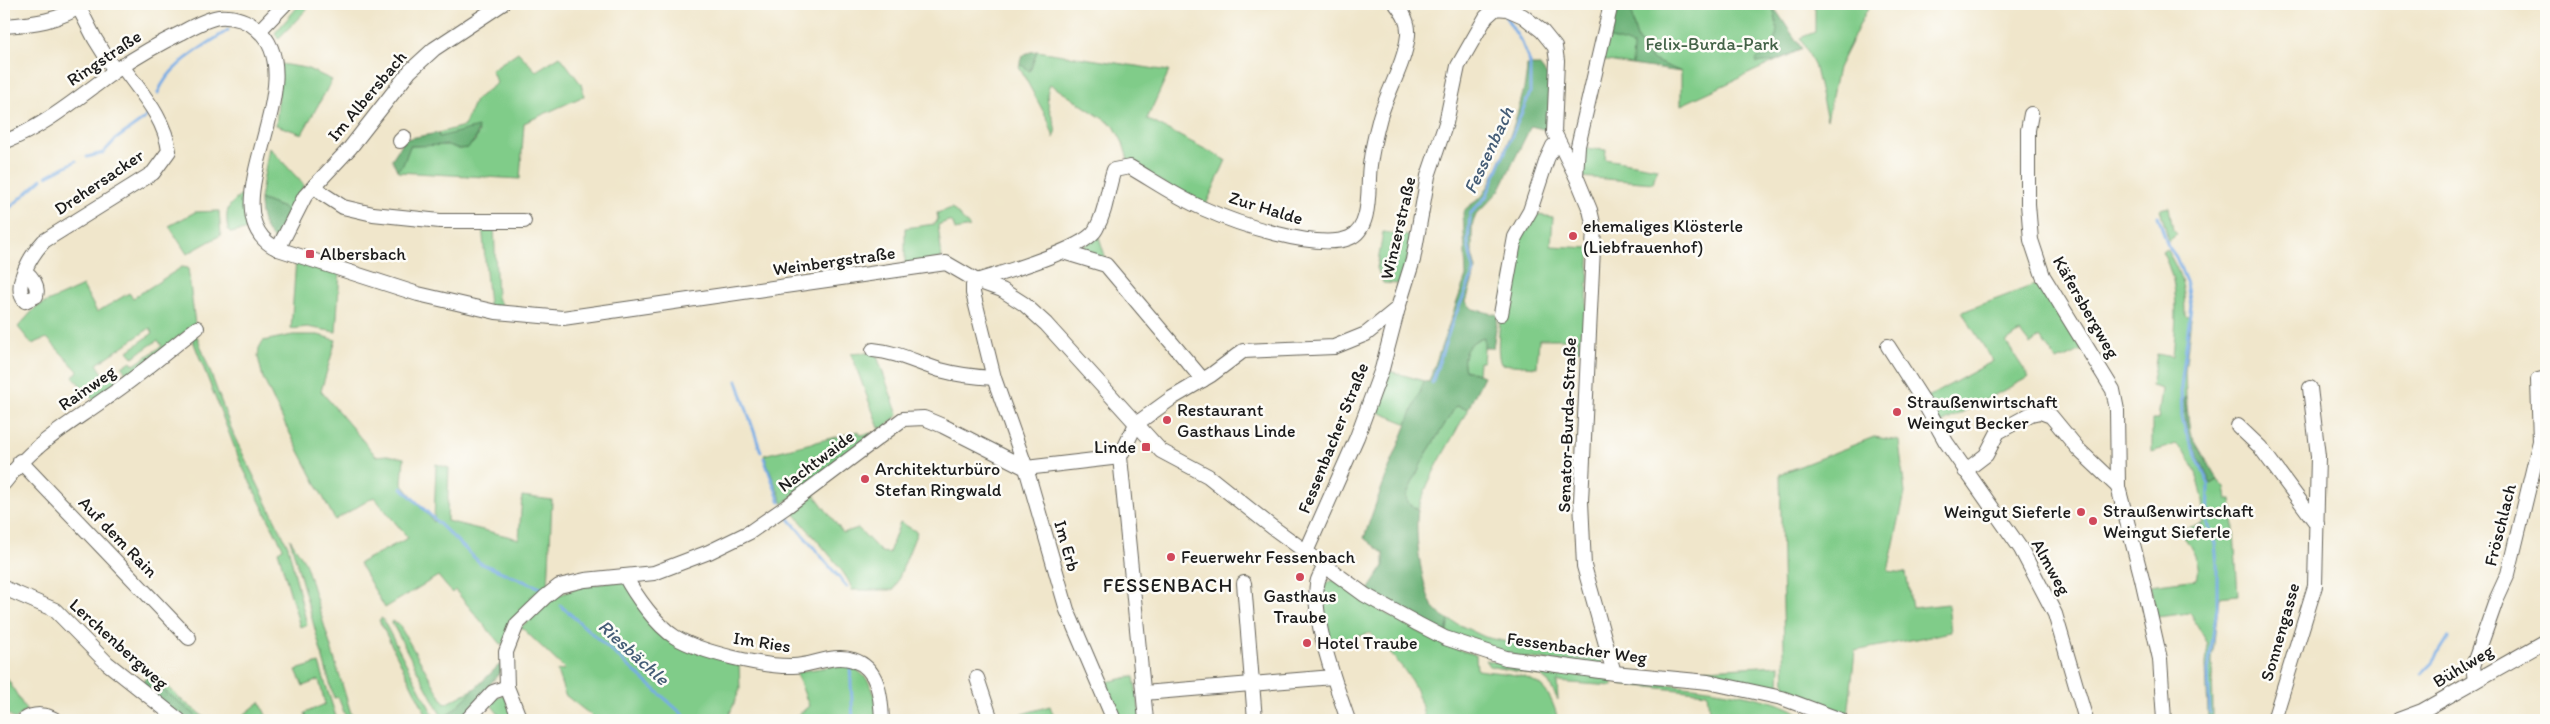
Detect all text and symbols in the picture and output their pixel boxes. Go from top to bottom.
street label: Ringstraße [63,25,145,91]
park label: Felix-Burda-Park [1645,33,1779,55]
street label: Im Albersbach [323,46,411,146]
water label: Fessenbach [1458,102,1519,197]
street label: Drehersacker [50,144,149,220]
street label: Winzerstraße [1375,174,1421,282]
street label: Zur Halde [1226,186,1306,230]
place label: ehemaliges Klösterle (Liebfrauenhof) [1583,215,1743,258]
marker: ehemaliges Klösterle (Liebfrauenhof) [1567,230,1579,242]
street label: Weinbergstraße [771,242,897,280]
place label: Albersbach [320,243,406,265]
marker: Albersbach [304,248,316,260]
street label: Käfersbergweg [2048,252,2125,363]
street label: Senator-Burda-Straße [1553,337,1581,513]
street label: Fessenbacher Straße [1293,359,1373,517]
street label: Rainweg [54,360,121,416]
place label: Straußenwirtschaft Weingut Becker [1907,391,2058,434]
place label: Restaurant Gasthaus Linde [1177,399,1296,442]
marker: Straußenwirtschaft Weingut Becker [1891,406,1903,418]
marker: Restaurant Gasthaus Linde [1161,414,1173,426]
street label: Nachtwaide [774,425,858,497]
place label: Linde [1094,436,1136,458]
marker: Linde [1140,441,1152,453]
place label: Architekturbüro Stefan Ringwald [875,458,1002,501]
marker: Architekturbüro Stefan Ringwald [859,473,871,485]
street label: Fröschlach [2479,481,2521,568]
street label: Auf dem Rain [74,492,162,582]
place label: Straußenwirtschaft Weingut Sieferle [2103,500,2254,543]
place label: Weingut Sieferle [1944,501,2071,523]
marker: Weingut Sieferle [2075,506,2087,518]
marker: Straußenwirtschaft Weingut Sieferle [2087,515,2099,527]
street label: Im Erb [1049,518,1085,574]
street label: Almweg [2027,535,2076,600]
place label: Feuerwehr Fessenbach [1181,546,1355,568]
marker: Feuerwehr Fessenbach [1165,551,1177,563]
marker: Gasthaus Traube [1294,571,1306,583]
district label: FESSENBACH [1103,573,1233,597]
street label: Sonnengasse [2255,580,2305,684]
place label: Gasthaus Traube [1264,585,1337,628]
street label: Lerchenbergweg [65,594,174,695]
water label: Riesbächle [594,615,674,691]
street label: Im Ries [732,627,792,657]
street label: Fessenbacher Weg [1505,627,1649,669]
place label: Hotel Traube [1317,632,1418,654]
marker: Hotel Traube [1301,637,1313,649]
street label: Bühlweg [2429,639,2498,693]

